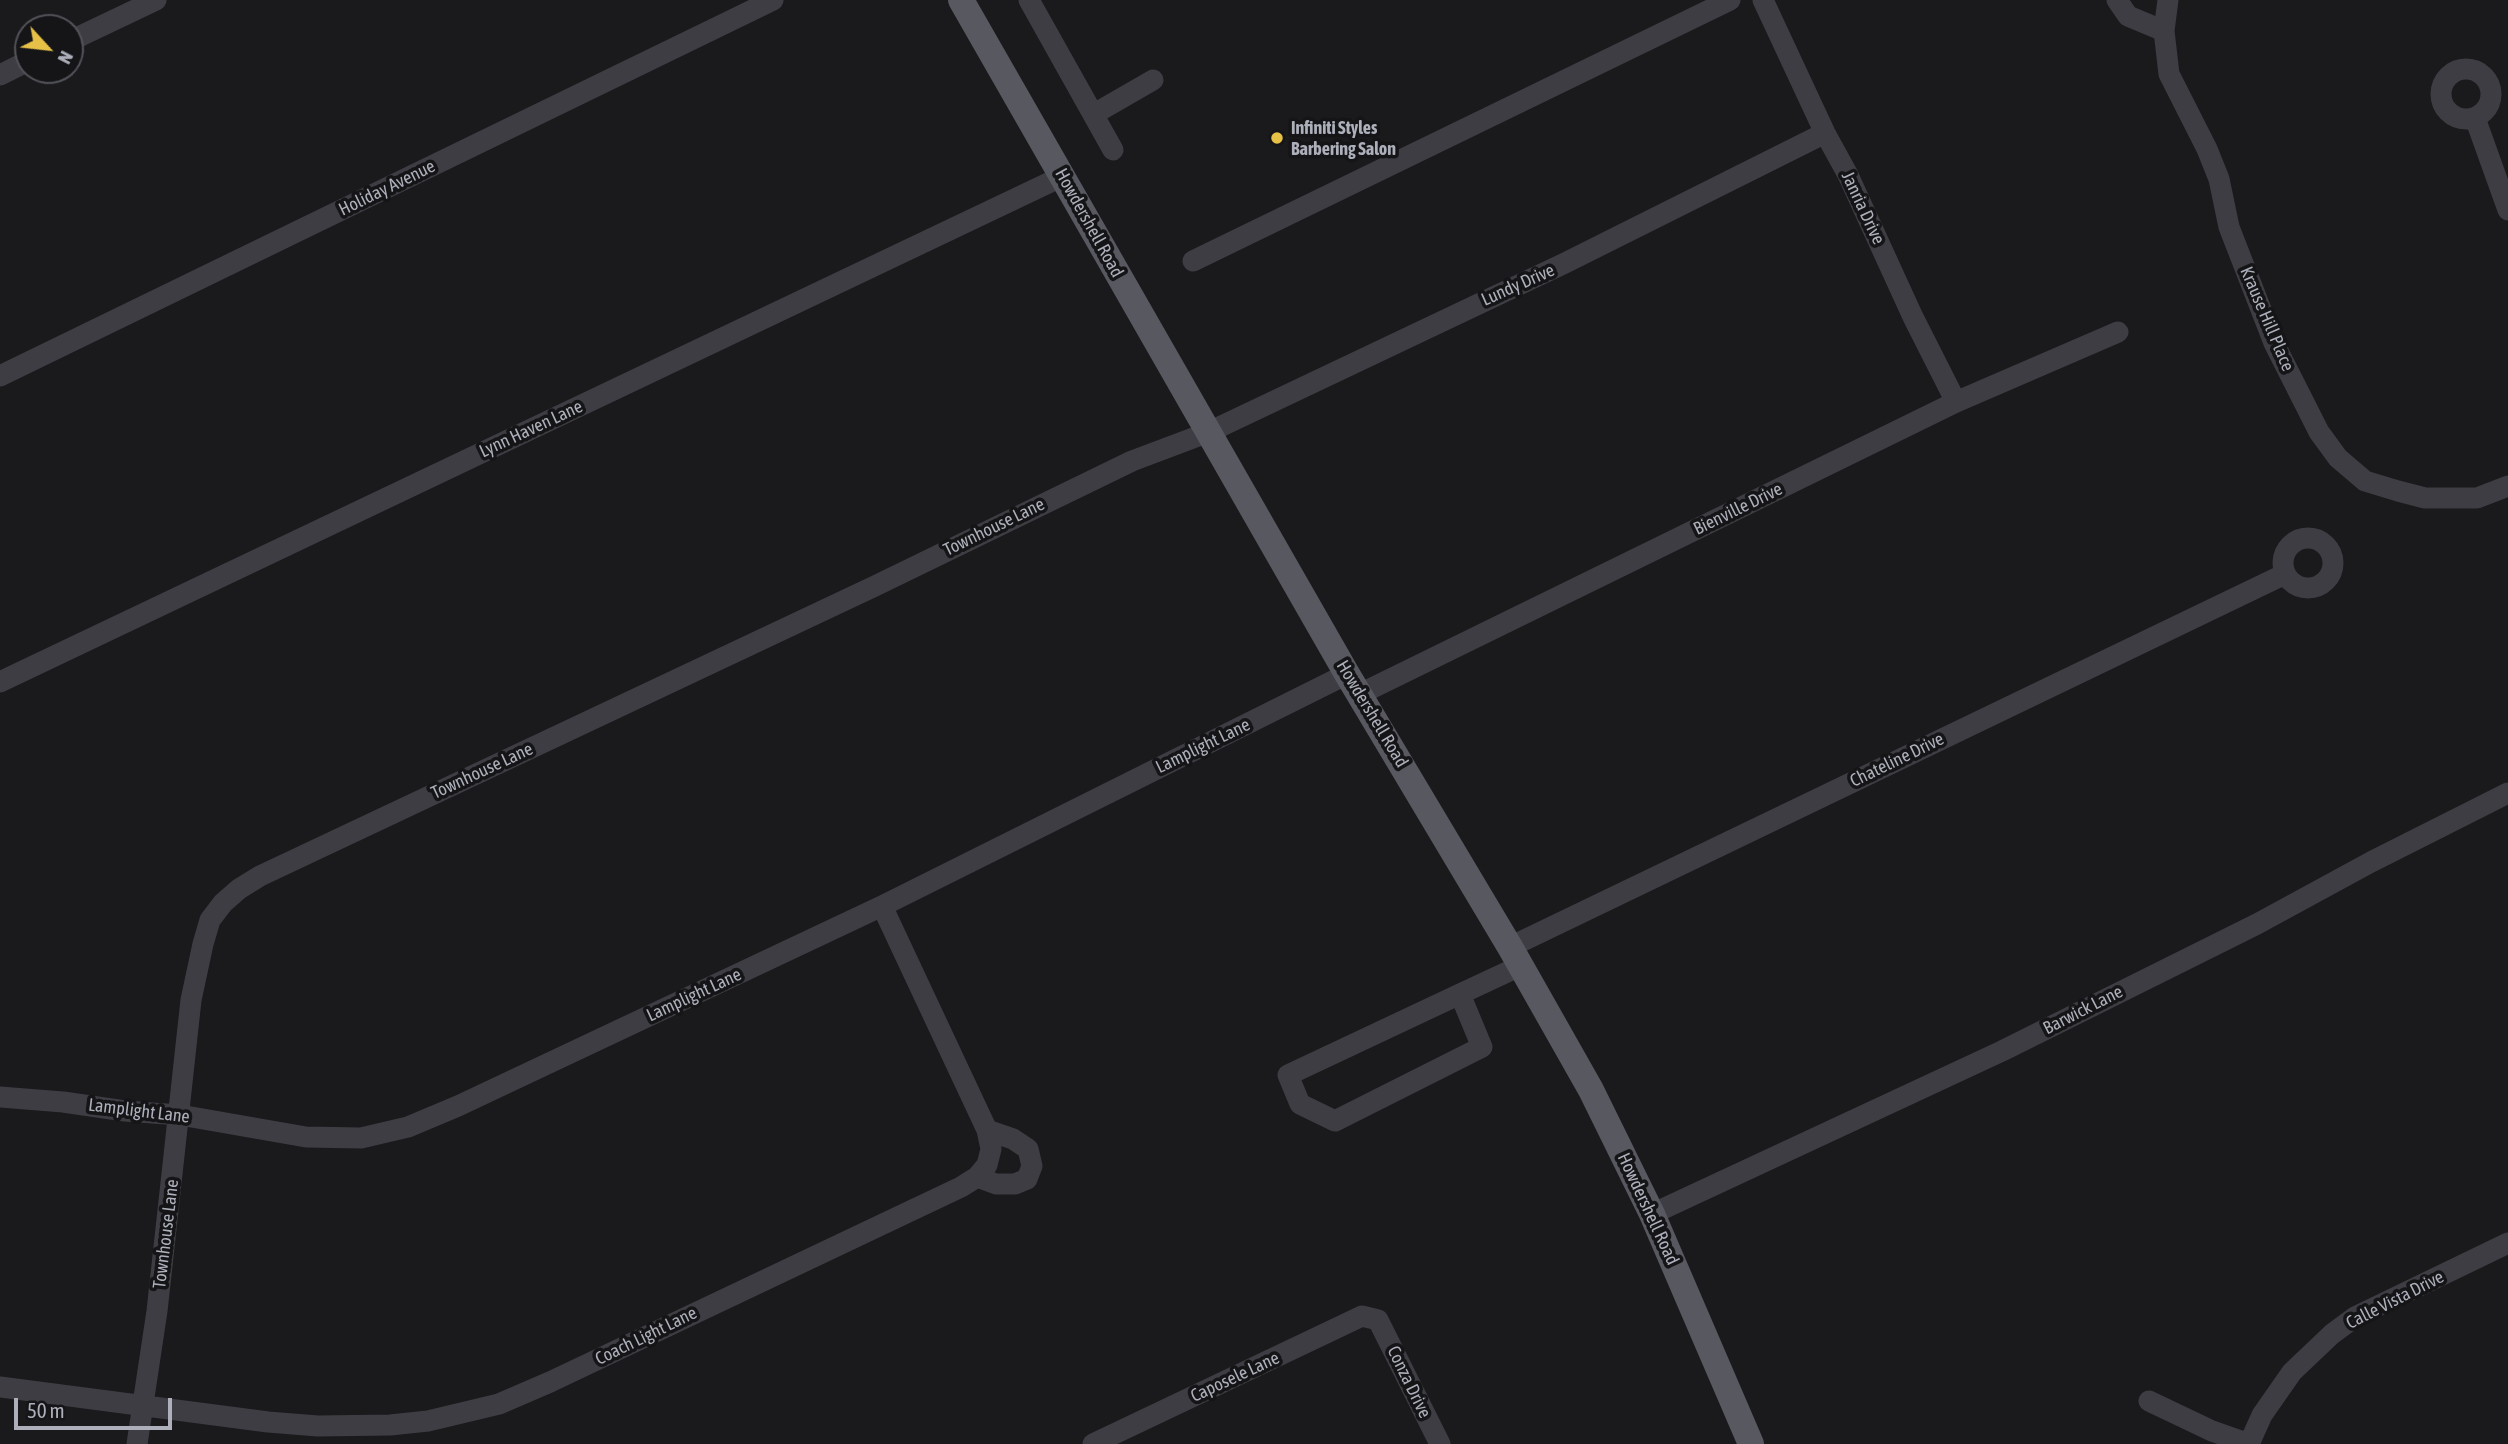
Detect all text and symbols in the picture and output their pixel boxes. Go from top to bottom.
north arrow [14,14,84,84]
text: N [54,48,78,68]
place label: Infiniti Styles Barbering Salon [1291,117,1396,160]
marker: Infiniti Styles Barbering Salon [1269,130,1285,146]
street label: Holiday Avenue [335,155,439,221]
street label: Howdershell Road [1050,165,1128,281]
street label: Janria Drive [1837,168,1889,248]
street label: Lundy Drive [1478,259,1558,311]
street label: Krause Hill Place [2235,264,2299,374]
street label: Lynn Haven Lane [476,396,586,462]
street label: Bienville Drive [1690,478,1786,540]
street label: Townhouse Lane [940,493,1048,561]
street label: Howdershell Road [1332,657,1412,771]
street label: Lamplight Lane [1152,714,1254,778]
street label: Chateline Drive [1847,728,1947,792]
street label: Townhouse Lane [428,738,536,804]
street label: Lamplight Lane [643,964,745,1026]
street label: Barwick Lane [2040,981,2126,1039]
street label: Lamplight Lane [87,1094,191,1128]
street label: Howdershell Road [1613,1150,1683,1268]
street label: Townhouse Lane [149,1178,183,1290]
street label: Calle Vista Drive [2343,1266,2447,1334]
street label: Coach Light Lane [592,1302,700,1370]
street label: Conza Drive [1382,1342,1436,1422]
street label: Caposele Lane [1187,1347,1283,1407]
scale bar [18,1384,175,1428]
text: 50 m [27,1398,65,1422]

